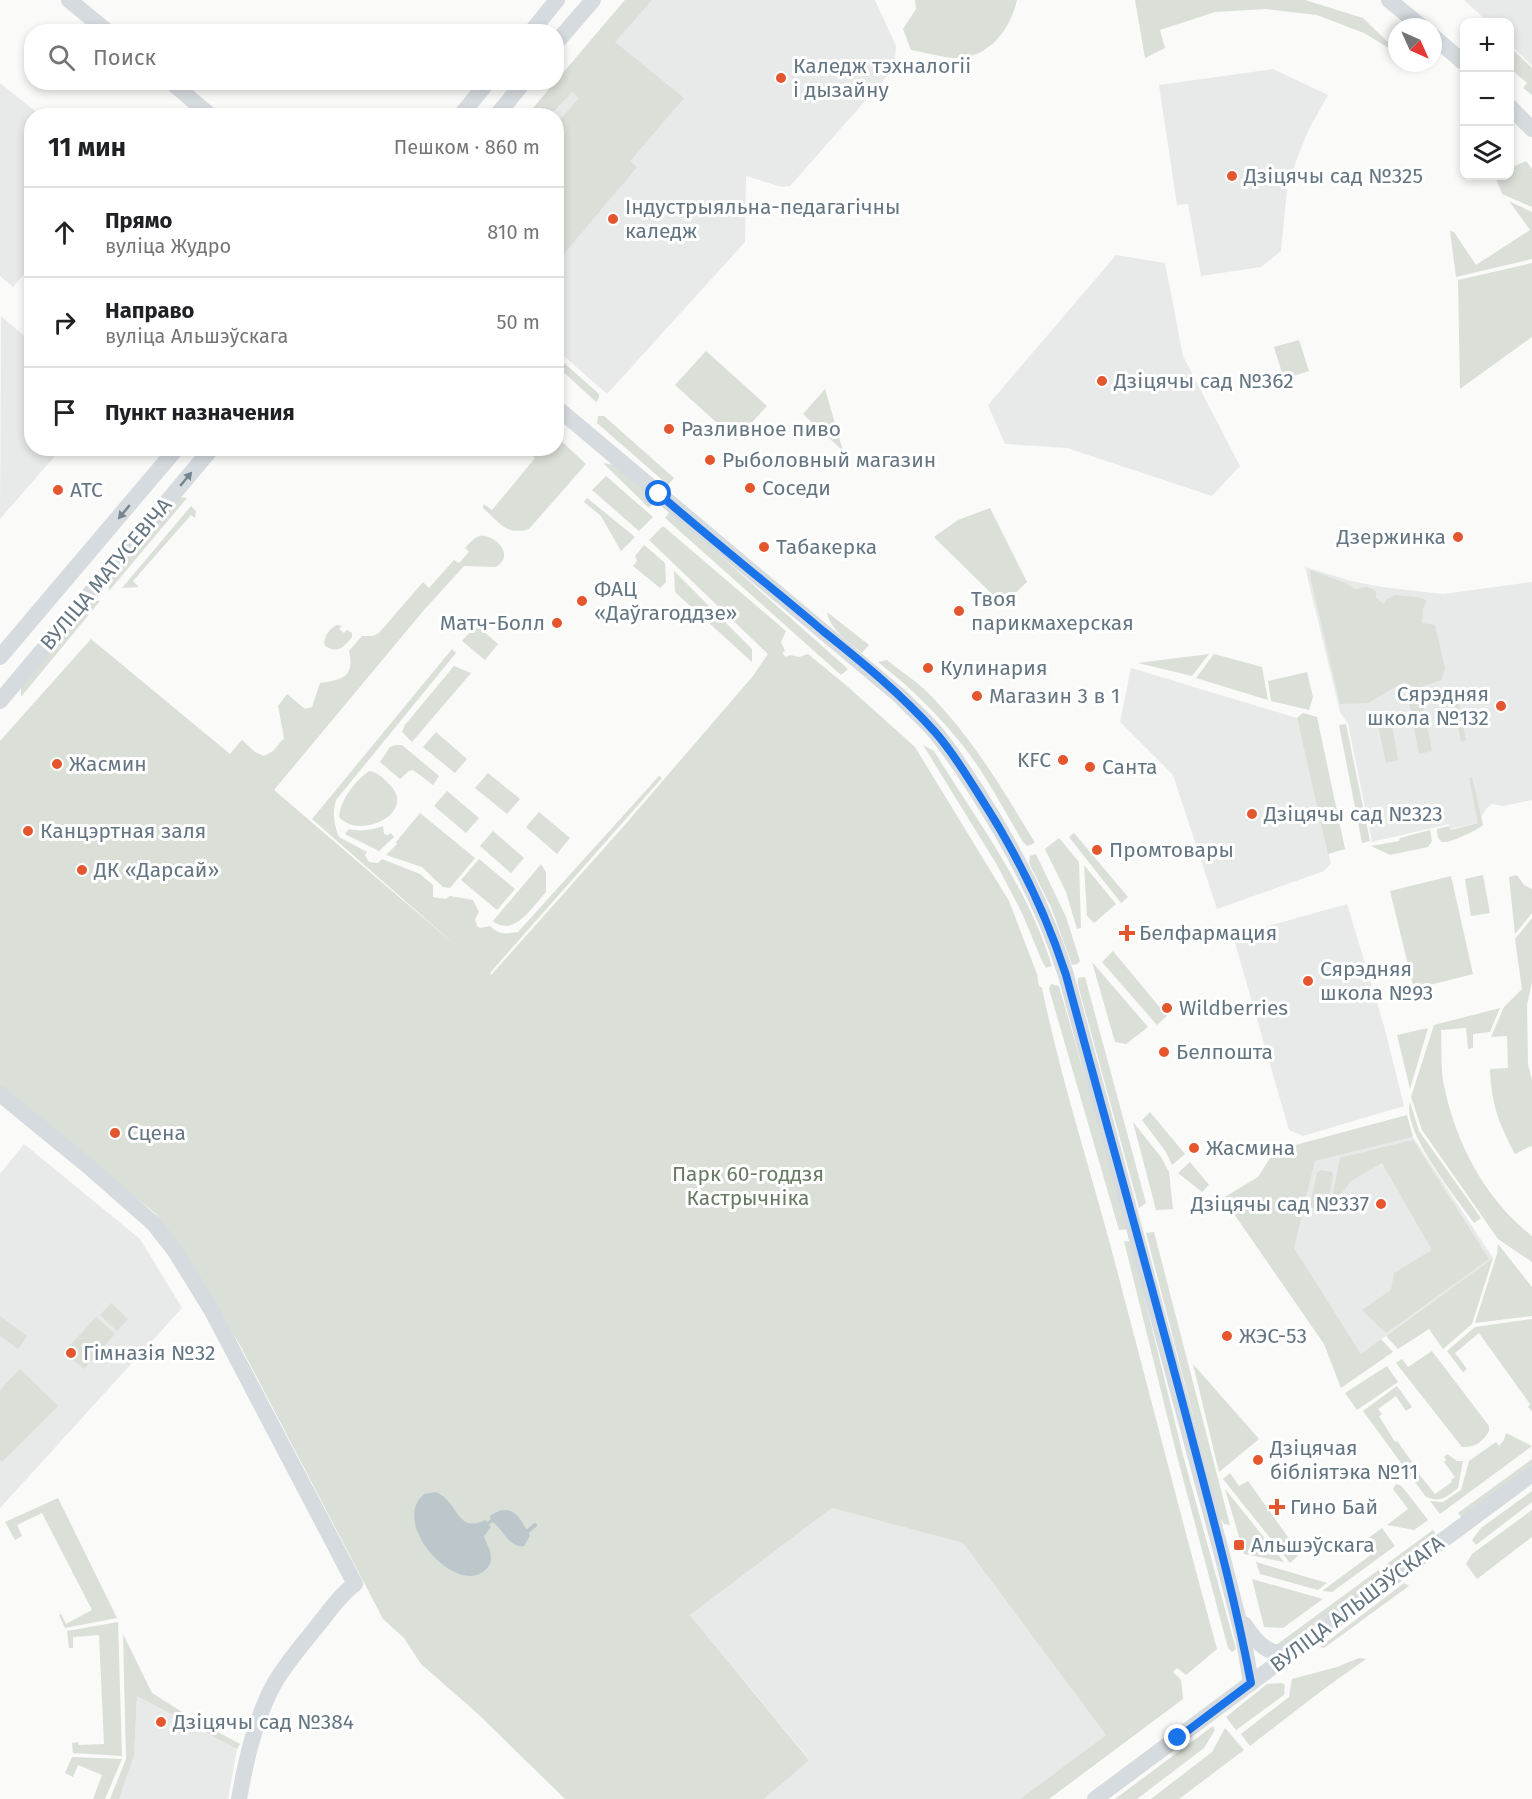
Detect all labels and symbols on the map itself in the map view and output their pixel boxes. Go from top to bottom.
north arrow [1388,18,1442,72]
place label: Каледж тэхналогіі і дызайну [793,53,971,103]
marker: Каледж тэхналогіі і дызайну [774,71,788,85]
place label: Дзіцячы сад №325 [1243,163,1423,189]
marker: Дзіцячы сад №325 [1225,169,1239,183]
place label: Індустрыяльна-педагагічны каледж [625,194,900,244]
marker: Індустрыяльна-педагагічны каледж [606,212,620,226]
place label: Дзіцячы сад №362 [1113,368,1294,394]
marker: Дзіцячы сад №362 [1095,374,1109,388]
place label: Разливное пиво [681,416,841,442]
marker: Разливное пиво [662,422,676,436]
place label: Рыболовный магазин [722,447,936,473]
marker: Рыболовный магазин [703,453,717,467]
one-way arrow [179,472,192,487]
place label: Соседи [762,475,831,501]
place label: АТС [70,477,103,503]
route start [645,480,671,506]
marker: Соседи [743,481,757,495]
marker: АТС [51,483,65,497]
street label: ВУЛІЦА МАТУСЕВІЧА [35,493,177,655]
one-way arrow [118,504,131,520]
place label: Дзержинка [1336,524,1446,550]
marker: Дзержинка [1451,530,1465,544]
place label: Табакерка [776,534,877,560]
marker: Табакерка [757,540,771,554]
place label: ФАЦ «Даўгагоддзе» [594,576,737,626]
place label: Твоя парикмахерская [971,586,1134,636]
marker: ФАЦ «Даўгагоддзе» [575,594,589,608]
marker: Твоя парикмахерская [952,604,966,618]
place label: Матч-Болл [440,610,545,636]
marker: Матч-Болл [550,616,564,630]
place label: Кулинария [940,655,1048,681]
marker: Кулинария [921,661,935,675]
place label: Сярэдняя школа №132 [1367,681,1489,731]
place label: Магазин 3 в 1 [989,683,1120,709]
marker: Магазин 3 в 1 [970,689,984,703]
marker: Сярэдняя школа №132 [1494,699,1508,713]
place label: KFC [1017,747,1051,773]
place label: Жасмин [69,751,147,777]
marker: KFC [1056,753,1070,767]
place label: Санта [1102,754,1157,780]
marker: Жасмин [50,757,64,771]
marker: Санта [1083,760,1097,774]
place label: Дзіцячы сад №323 [1263,801,1443,827]
marker: Дзіцячы сад №323 [1245,807,1259,821]
place label: Канцэртная заля [40,818,206,844]
marker: Канцэртная заля [21,824,35,838]
place label: Промтовары [1109,837,1234,863]
marker: Промтовары [1090,843,1104,857]
place label: ДК «Дарсай» [93,857,219,883]
marker: ДК «Дарсай» [75,863,89,877]
place label: Белфармация [1139,920,1277,946]
marker: Белфармация [1120,926,1134,940]
place label: Сярэдняя школа №93 [1320,956,1433,1006]
marker: Сярэдняя школа №93 [1301,974,1315,988]
place label: Wildberries [1179,995,1288,1021]
marker: Wildberries [1160,1001,1174,1015]
place label: Белпошта [1176,1039,1273,1065]
marker: Белпошта [1157,1045,1171,1059]
place label: Сцена [127,1120,186,1146]
marker: Сцена [108,1126,122,1140]
place label: Жасмина [1206,1135,1295,1161]
marker: Жасмина [1187,1141,1201,1155]
park label: Парк 60-годдзя Кастрычніка [672,1161,824,1211]
place label: Дзіцячы сад №337 [1190,1191,1369,1217]
marker: Дзіцячы сад №337 [1374,1197,1388,1211]
place label: ЖЭС-53 [1239,1323,1307,1349]
marker: ЖЭС-53 [1220,1329,1234,1343]
place label: Гімназія №32 [83,1340,215,1366]
marker: Гімназія №32 [64,1346,78,1360]
place label: Дзіцячая бібліятэка №11 [1269,1435,1418,1485]
marker: Дзіцячая бібліятэка №11 [1251,1453,1265,1467]
place label: Гино Бай [1290,1494,1378,1520]
marker: Гино Бай [1268,1498,1286,1516]
street label: ВУЛІЦА АЛЬШЭЎСКАГА [1265,1530,1449,1678]
place label: Альшэўскага [1251,1532,1375,1558]
marker: Альшэўскага [1232,1538,1246,1552]
place label: Дзіцячы сад №384 [172,1709,354,1735]
marker: Дзіцячы сад №384 [154,1715,168,1729]
route end [1164,1724,1190,1750]

